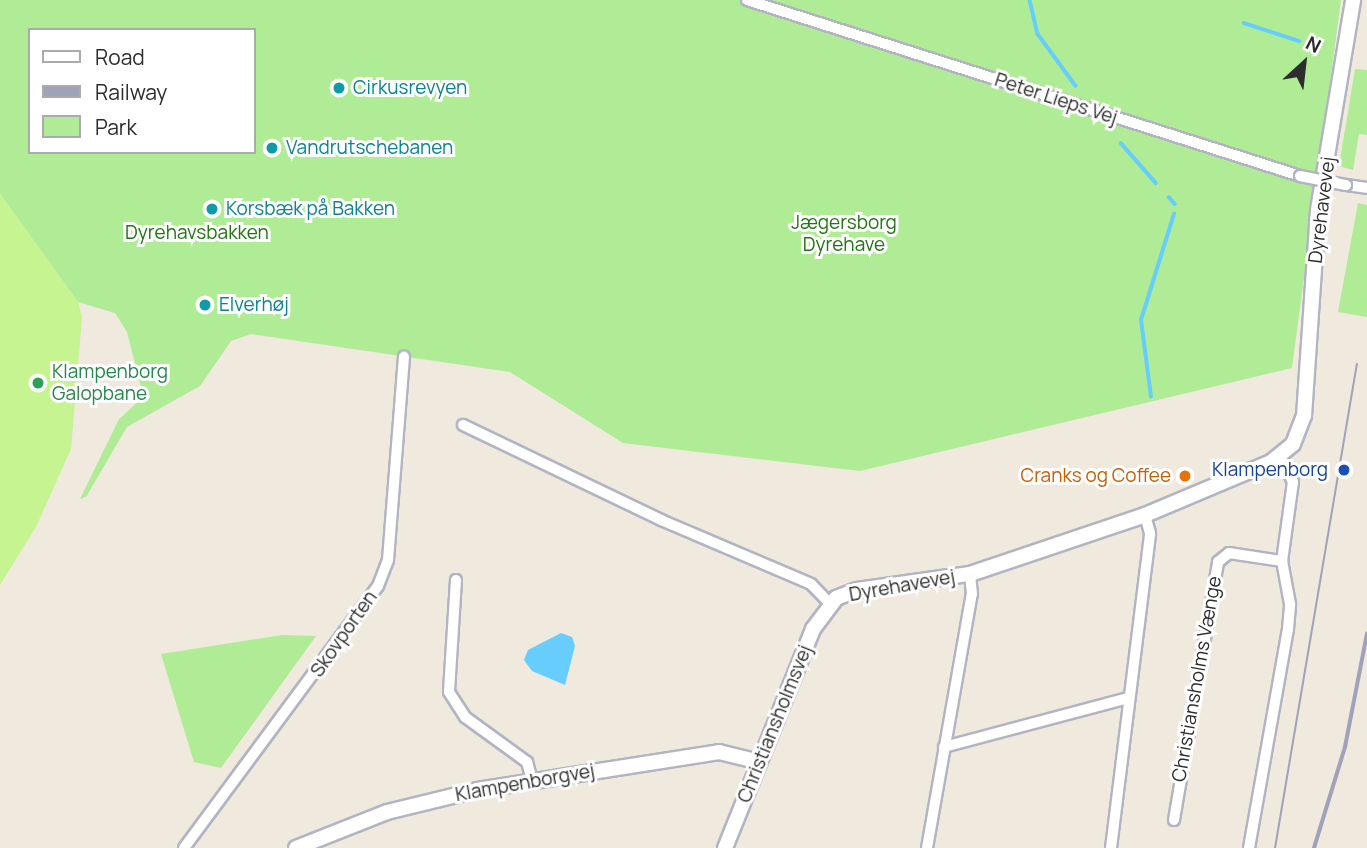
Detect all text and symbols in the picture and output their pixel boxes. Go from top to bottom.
legend [28,28,256,154]
north arrow [1269,28,1339,98]
text: N [1302,30,1326,59]
text: Road [95,43,145,71]
street label: Peter Lieps Vej [992,68,1120,130]
place label: Cirkusrevyen [353,77,467,99]
text: Railway [95,78,167,106]
marker: Cirkusrevyen [331,80,347,96]
text: Park [95,113,137,141]
place label: Vandrutschebanen [286,137,453,159]
marker: Vandrutschebanen [264,140,280,156]
street label: Dyrehavevej [1304,155,1340,265]
place label: Korsbæk på Bakken [226,198,395,220]
marker: Korsbæk på Bakken [204,201,220,217]
park label: Jægersborg Dyrehave [791,212,897,256]
park label: Dyrehavsbakken [125,222,269,244]
place label: Elverhøj [219,294,289,316]
marker: Elverhøj [197,297,213,313]
place label: Klampenborg Galopbane [52,361,168,405]
marker: Klampenborg Galopbane [30,375,46,391]
place label: Klampenborg [1212,459,1328,481]
marker: Klampenborg [1334,460,1354,480]
place label: Cranks og Coffee [1021,465,1171,487]
marker: Cranks og Coffee [1177,468,1193,484]
street label: Dyrehavevej [847,565,957,607]
street label: Christiansholms Vænge [1168,574,1226,784]
street label: Skovporten [306,586,382,682]
street label: Christiansholmsvej [733,642,817,806]
street label: Klampenborgvej [454,760,596,806]

